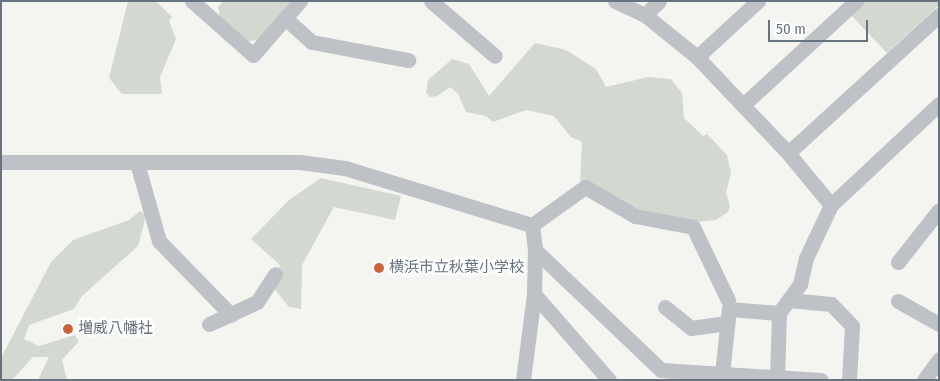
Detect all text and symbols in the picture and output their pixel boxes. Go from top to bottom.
scale bar [770,10,870,42]
text: 50 m [776,20,806,38]
place label: 横浜市立秋葉小学校 [389,259,524,277]
marker: 横浜市立秋葉小学校 [373,262,385,274]
place label: 増威八幡社 [78,320,153,338]
marker: 増威八幡社 [62,323,74,335]

